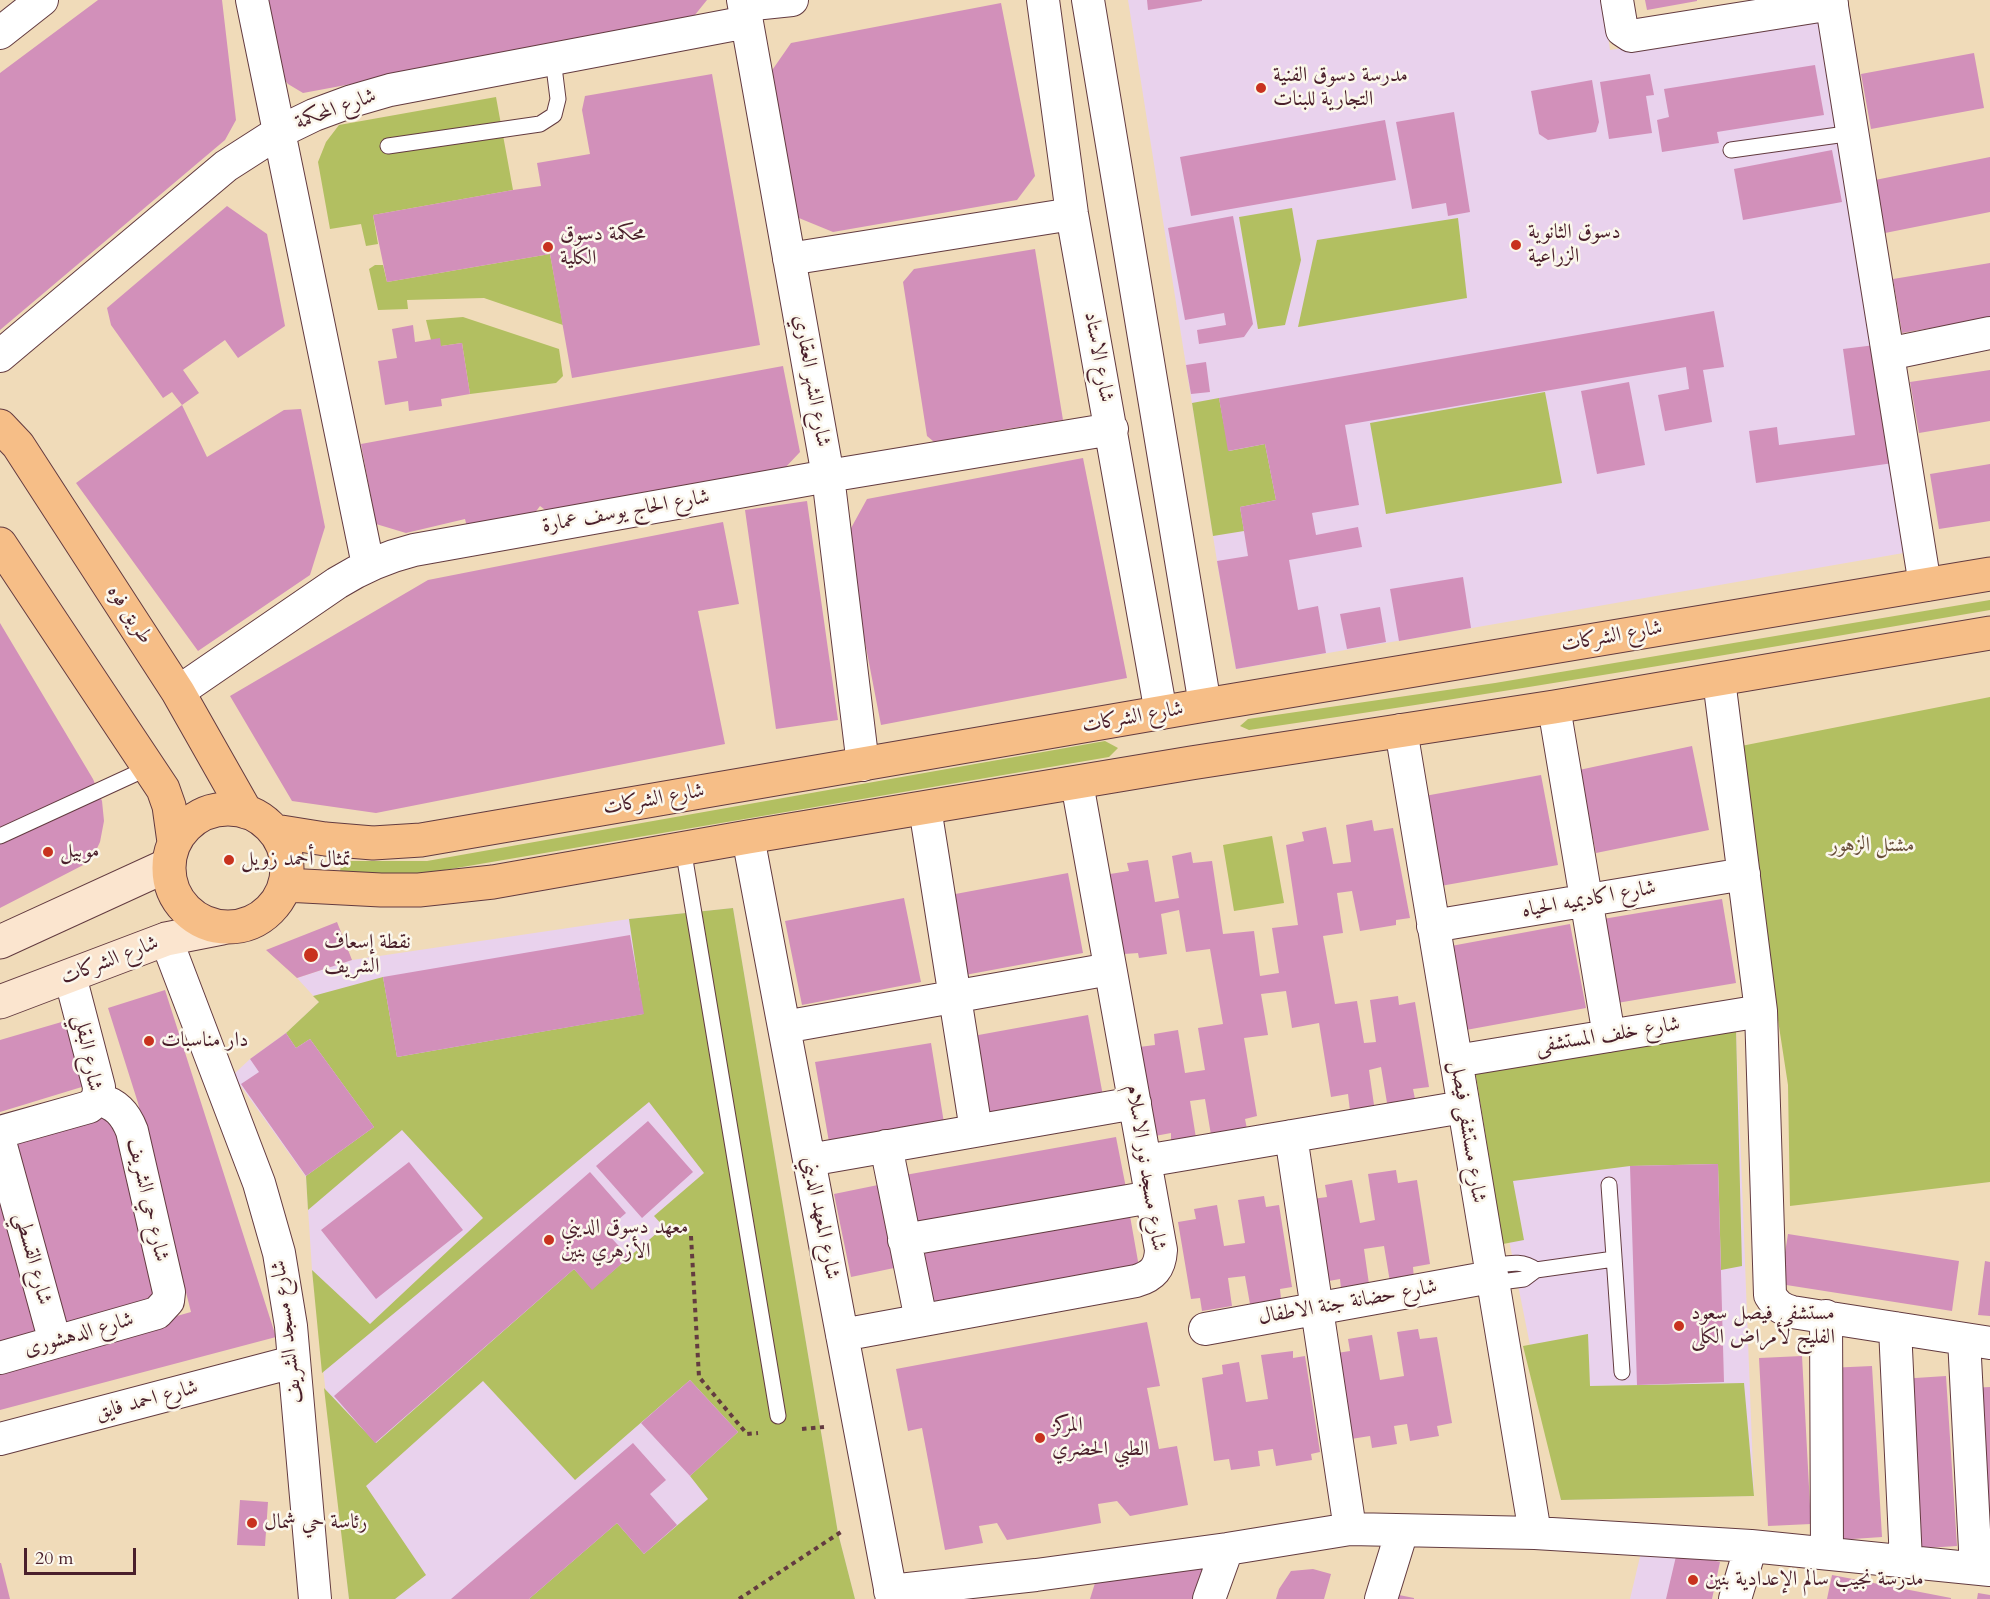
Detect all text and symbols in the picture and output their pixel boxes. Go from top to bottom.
place label: مدرسة دسوق الفنية التجارية للبنات [1273,63,1408,113]
marker: مدرسة دسوق الفنية التجارية للبنات [1254,81,1268,95]
street label: شارع المحكمة [292,84,380,136]
place label: دسوق الثانوية الزراعية [1528,220,1621,270]
place label: محكمة دسوق الكلية [560,222,646,272]
marker: دسوق الثانوية الزراعية [1509,238,1523,252]
marker: محكمة دسوق الكلية [541,240,555,254]
street label: شارع الاستاد [1078,310,1118,404]
street label: شارع الشهر العقاري [787,313,835,449]
street label: شارع الحاج يوسف عمارة [540,485,712,539]
street label: طريق فوه [101,581,157,649]
street label: شارع الشركات [1559,616,1665,658]
street label: شارع الشركات [1080,697,1186,739]
street label: شارع الشركات [601,779,707,821]
park label: مشتل الزهور [1830,833,1914,859]
place label: موبيل [60,839,99,865]
marker: موبيل [41,845,55,859]
place label: تمثال أحمد زويل [241,847,351,873]
marker: تمثال أحمد زويل [222,853,236,867]
street label: شارع اكاديميه الحياه [1520,876,1658,924]
place label: نقطة إسعاف الشريف [324,930,411,980]
street label: شارع الشركات [58,931,162,991]
marker: نقطة إسعاف الشريف [302,946,320,964]
street label: شارع خلف المستشفى [1534,1012,1682,1060]
street label: شارع البقلي [67,1013,107,1093]
place label: دار مناسبات [161,1028,248,1054]
marker: دار مناسبات [142,1034,156,1048]
street label: شارع مستشفى فيصل [1443,1059,1491,1205]
street label: شارع مسجد نور الاسلام [1119,1083,1171,1253]
street label: شارع حي الشريف [121,1136,173,1264]
street label: شارع المعهد الديني [796,1154,844,1282]
street label: شارع القسطي [8,1210,56,1308]
place label: معهد دسوق الديني الأزهري بنين [561,1215,688,1265]
marker: معهد دسوق الديني الأزهري بنين [542,1233,556,1247]
street label: شارع مسجد الشريف [267,1259,309,1405]
street label: شارع حضانة جنة الاطفال [1257,1275,1439,1331]
place label: مستشفى فيصل سعود الفليج لأمراض الكلى [1691,1301,1835,1351]
street label: شارع الدهشورى [21,1307,137,1363]
marker: مستشفى فيصل سعود الفليج لأمراض الكلى [1672,1319,1686,1333]
street label: شارع احمد فايق [93,1375,201,1427]
place label: المركز الطبي الحضري [1052,1413,1149,1463]
marker: المركز الطبي الحضري [1033,1431,1047,1445]
place label: رئاسة حي شمال [264,1510,367,1536]
marker: رئاسة حي شمال [245,1516,259,1530]
scale bar [27,1536,140,1574]
text: 20 m [35,1546,74,1571]
place label: مدرسة نجيب سالم الإعدادية بنين [1705,1567,1924,1593]
marker: مدرسة نجيب سالم الإعدادية بنين [1686,1573,1700,1587]

